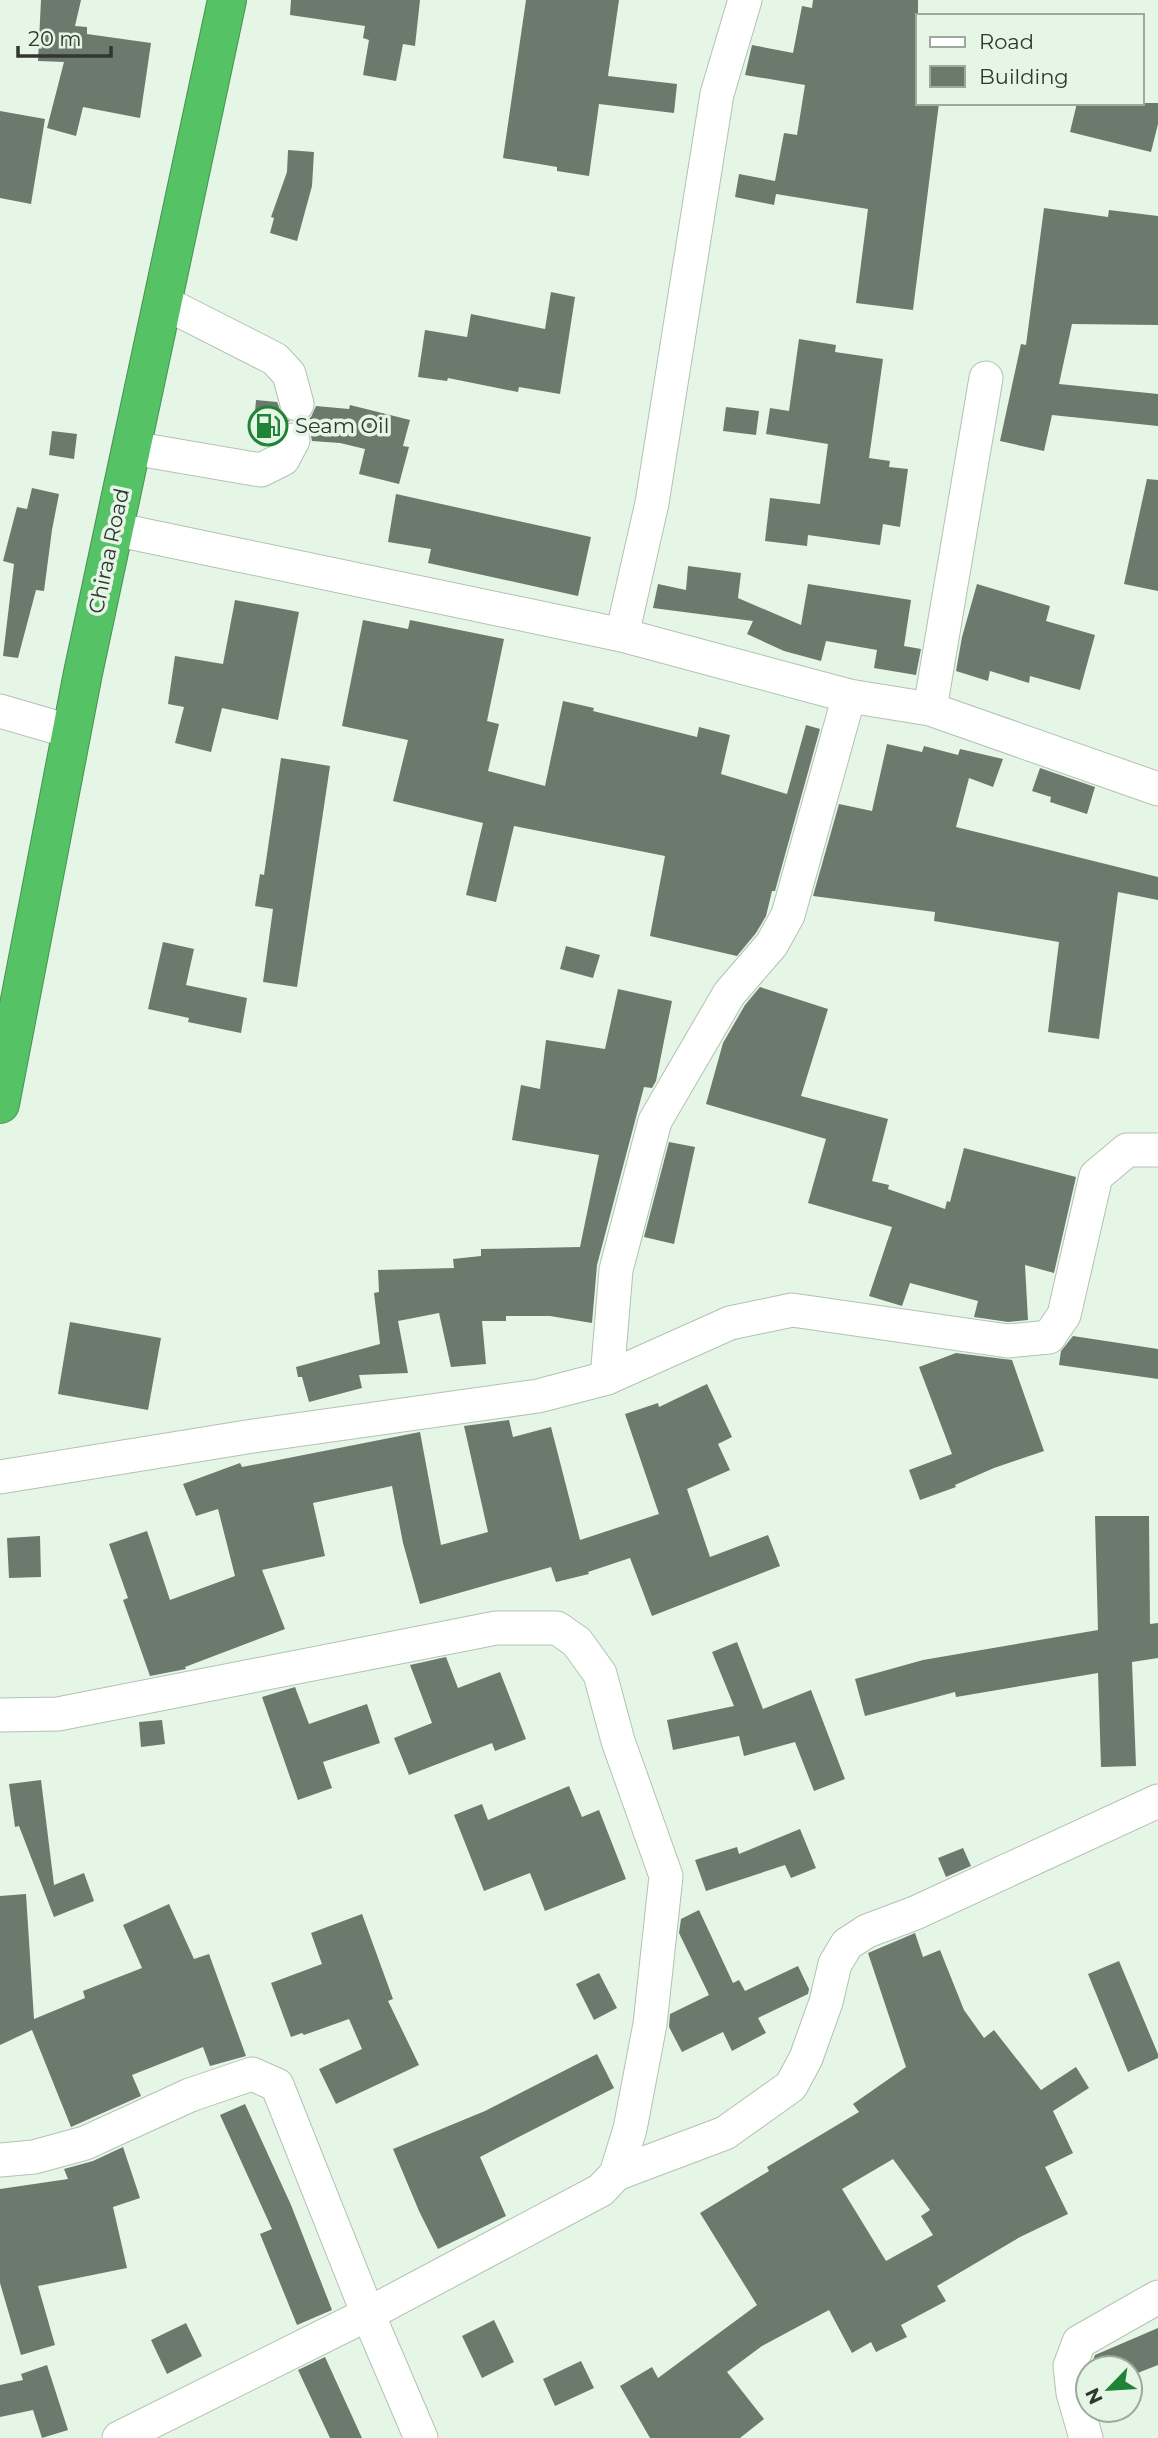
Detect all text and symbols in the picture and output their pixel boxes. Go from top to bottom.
scale bar [18,14,110,58]
legend [916,14,1144,105]
text: 20 m [28,26,82,51]
text: Road [979,29,1034,54]
text: Building [979,64,1069,89]
fuel station icon: Seam Oil [247,405,289,447]
place label: Seam Oil [295,413,389,438]
street label: Chiraa Road [83,486,134,616]
north arrow [1074,2354,1144,2424]
text: N [1080,2384,1108,2408]

